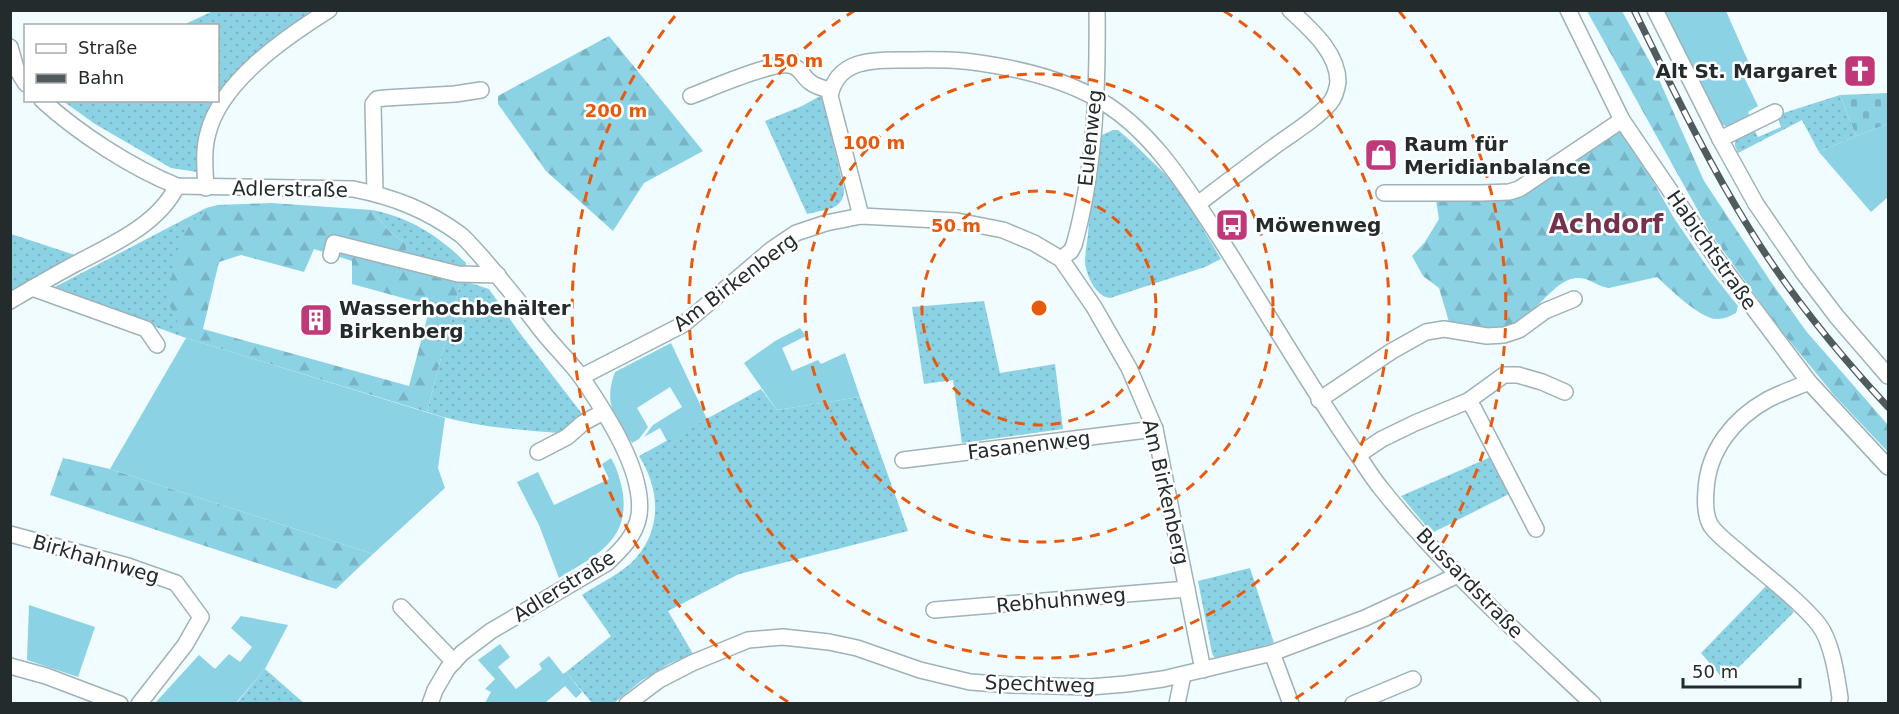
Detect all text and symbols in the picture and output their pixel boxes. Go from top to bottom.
legend [24,24,219,102]
text: Straße [78,37,137,58]
text: 150 m [761,50,823,71]
church icon: Alt St. Margaret [1842,53,1878,89]
place label: Alt St. Margaret [1656,59,1837,83]
text: Bahn [78,67,124,88]
street label: Eulenweg [1073,88,1107,188]
text: 200 m [585,100,647,121]
text: 100 m [843,132,905,153]
place label: Raum für Meridianbalance [1404,132,1591,179]
shop icon: Raum für Meridianbalance [1363,137,1399,173]
street label: Adlerstraße [232,176,348,202]
street label: Habichtstraße [1662,185,1762,315]
bus stop icon: Möwenweg [1214,207,1250,243]
district label: Achdorf [1549,209,1664,239]
place label: Möwenweg [1255,213,1381,237]
text: 50 m [931,215,981,236]
street label: Am Birkenberg [669,228,801,336]
place label: Wasserhochbehälter Birkenberg [339,296,571,343]
centre of rings [1029,298,1049,318]
building icon: Wasserhochbehälter Birkenberg [298,302,334,338]
street label: Am Birkenberg [1138,417,1194,567]
street label: Fasanenweg [966,426,1092,464]
street label: Bussardstraße [1411,523,1529,643]
street label: Birkhahnweg [30,529,162,589]
street label: Adlerstraße [509,545,619,627]
street label: Rebhuhnweg [995,582,1127,618]
scale bar [1683,651,1800,689]
text: 50 m [1692,661,1738,682]
street label: Spechtweg [984,670,1096,698]

